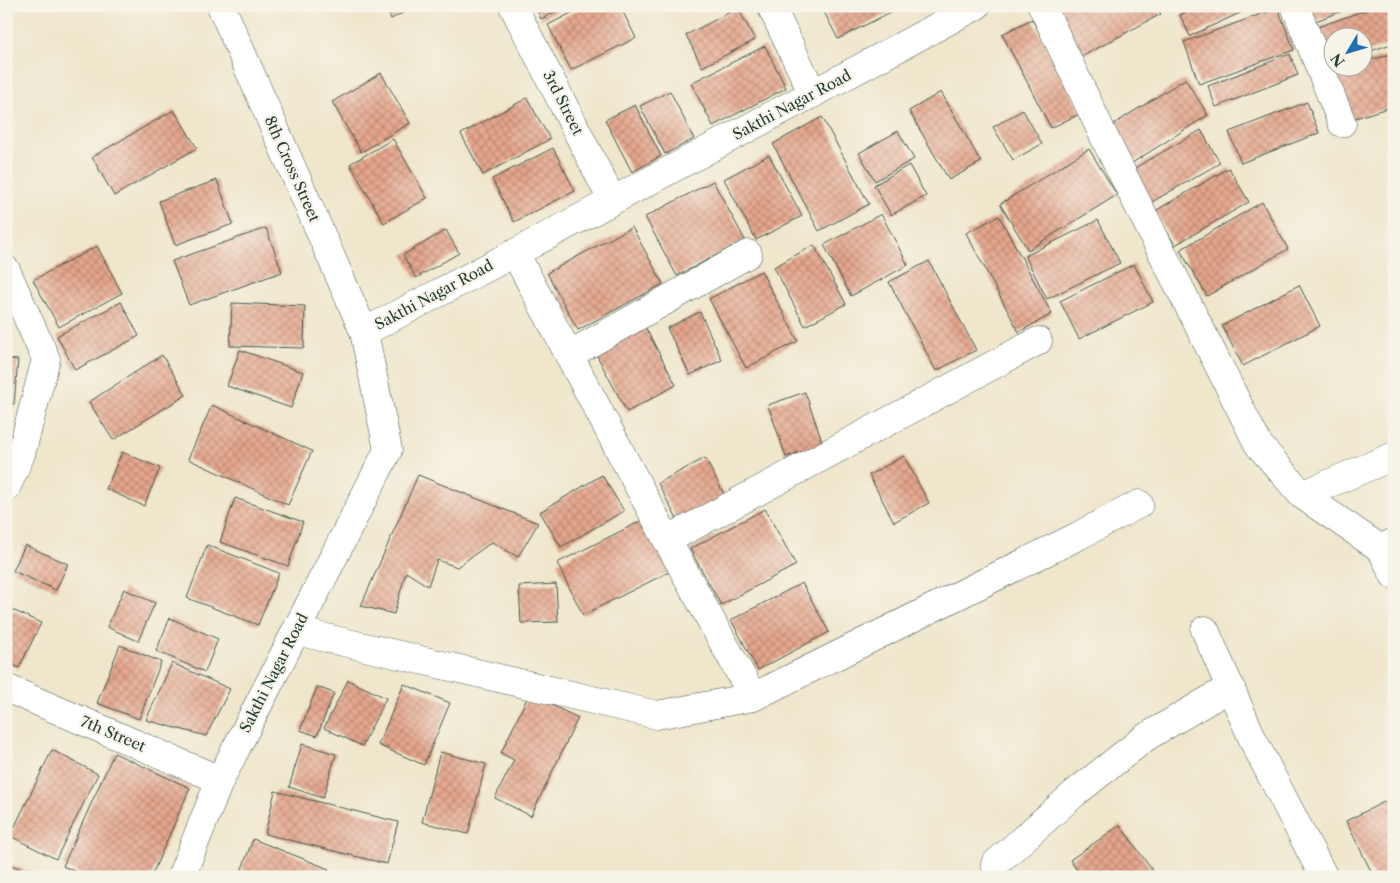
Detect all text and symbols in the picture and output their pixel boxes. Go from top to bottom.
north arrow [1322,28,1372,78]
text: N [1327,50,1349,70]
street label: Sakthi Nagar Road [729,65,854,144]
street label: 3rd Street [539,67,588,139]
street label: 8th Cross Street [261,113,325,225]
street label: Sakthi Nagar Road [371,255,496,334]
street label: Sakthi Nagar Road [235,610,312,736]
street label: 7th Street [78,711,149,756]

